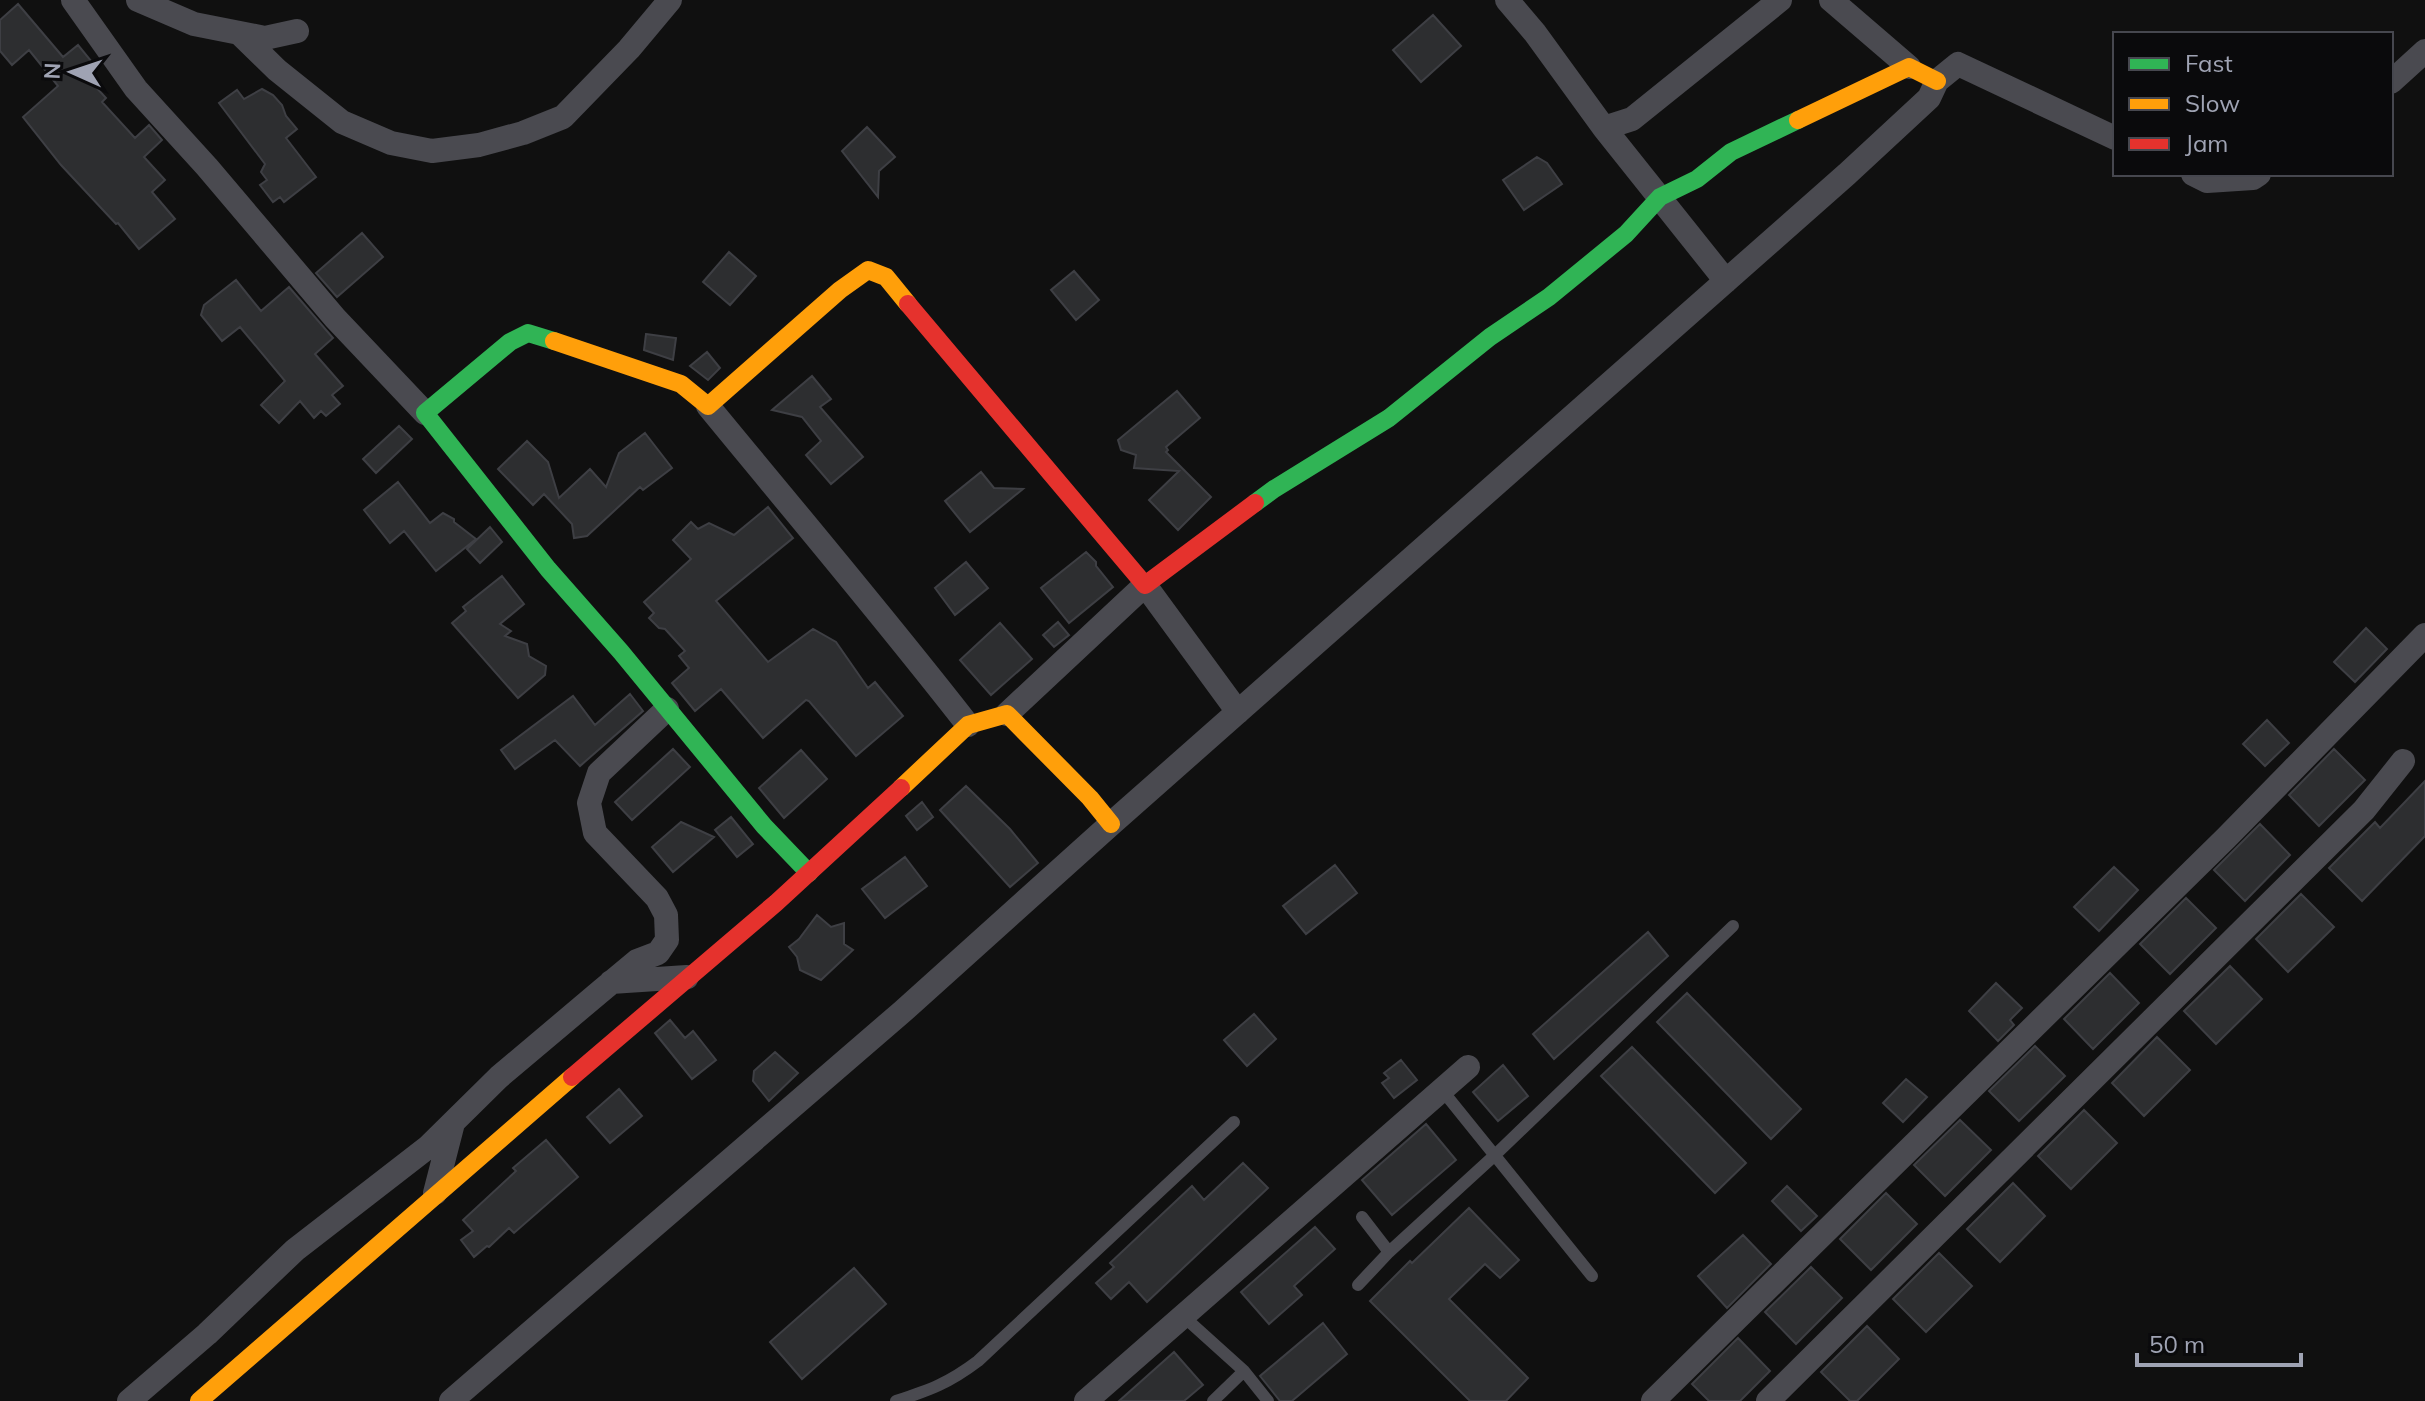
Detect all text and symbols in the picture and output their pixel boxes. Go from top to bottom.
north arrow [32,32,112,112]
legend [2113,32,2393,176]
text: Fast [2185,48,2233,78]
text: N [38,62,66,80]
text: Slow [2185,88,2240,118]
text: Jam [2185,128,2228,158]
scale bar [2137,1317,2301,1367]
text: 50 m [2149,1329,2205,1359]

